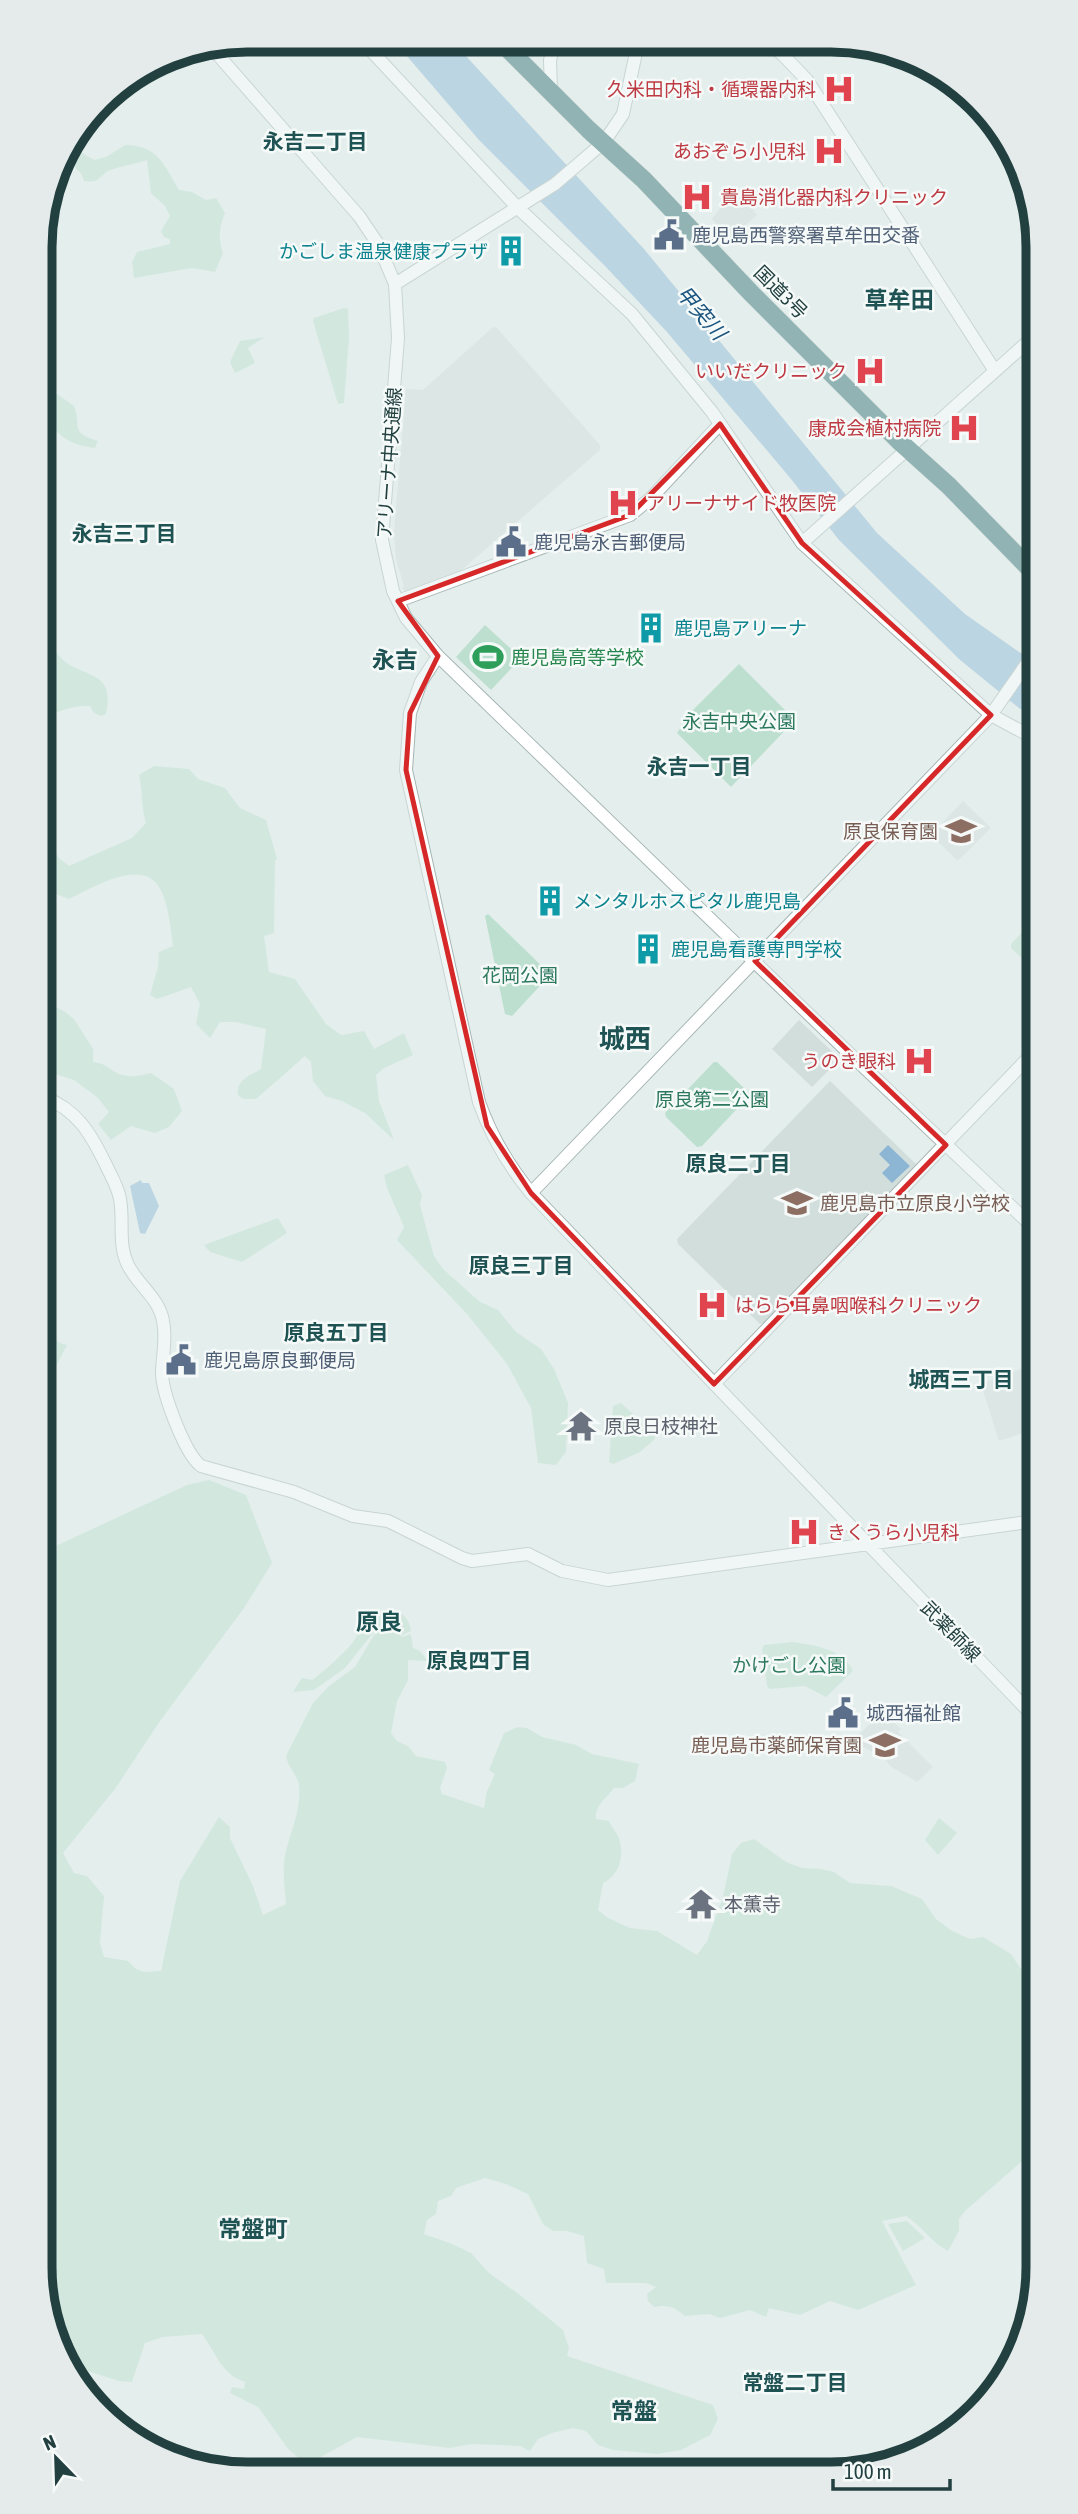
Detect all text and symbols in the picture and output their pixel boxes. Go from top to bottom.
hospital icon: 久米田内科・循環器内科 [822,72,856,106]
place label: 久米田内科・循環器内科 [607,78,816,100]
district label: 永吉二丁目 [263,129,368,153]
hospital icon: あおぞら小児科 [812,134,846,168]
place label: あおぞら小児科 [673,140,806,162]
hospital icon: 貴島消化器内科クリニック [680,180,714,214]
place label: 貴島消化器内科クリニック [720,186,948,208]
public building icon: 鹿児島西警察署草牟田交番 [652,218,686,252]
place label: 鹿児島西警察署草牟田交番 [692,224,920,246]
building icon: かごしま温泉健康プラザ [494,234,528,268]
place label: かごしま温泉健康プラザ [279,240,488,262]
street label: 国道3号 [750,261,812,323]
water label: 甲突川 [672,281,733,345]
district label: 草牟田 [865,287,934,313]
hospital icon: いいだクリニック [853,354,887,388]
place label: いいだクリニック [695,360,847,382]
street label: アリーナ中央通線 [373,386,405,540]
hospital icon: 康成会植村病院 [947,411,981,445]
place label: 康成会植村病院 [808,417,941,439]
hospital icon: アリーナサイド牧医院 [606,486,640,520]
place label: アリーナサイド牧医院 [646,492,836,514]
district label: 永吉三丁目 [72,521,177,545]
public building icon: 鹿児島永吉郵便局 [494,525,528,559]
place label: 鹿児島永吉郵便局 [534,531,686,553]
building icon: 鹿児島アリーナ [634,611,668,645]
place label: 鹿児島アリーナ [674,617,807,639]
sports icon: 鹿児島高等学校 [471,640,505,674]
place label: 鹿児島高等学校 [511,646,644,668]
district label: 永吉 [372,647,418,673]
park label: 永吉中央公園 [682,710,796,732]
district label: 永吉一丁目 [647,754,752,778]
school or university icon: 原良保育園 [944,814,978,848]
place label: 原良保育園 [843,820,938,842]
building icon: メンタルホスピタル鹿児島 [533,884,567,918]
place label: メンタルホスピタル鹿児島 [573,890,801,912]
building icon: 鹿児島看護専門学校 [631,932,665,966]
place label: 鹿児島看護専門学校 [671,938,842,960]
park label: 花岡公園 [482,964,558,986]
district label: 城西 [599,1024,651,1054]
hospital icon: うのき眼科 [902,1044,936,1078]
place label: うのき眼科 [802,1050,896,1072]
park label: 原良第二公園 [655,1088,769,1110]
district label: 原良二丁目 [686,1151,791,1175]
school or university icon: 鹿児島市立原良小学校 [780,1186,814,1220]
place label: 鹿児島市立原良小学校 [820,1192,1010,1214]
district label: 原良三丁目 [469,1253,574,1277]
hospital icon: はらら耳鼻咽喉科クリニック [695,1288,729,1322]
place label: はらら耳鼻咽喉科クリニック [735,1294,982,1316]
district label: 原良五丁目 [284,1320,389,1344]
public building icon: 鹿児島原良郵便局 [164,1343,198,1377]
place label: 鹿児島原良郵便局 [204,1349,356,1371]
district label: 城西三丁目 [909,1367,1014,1391]
temple icon: 原良日枝神社 [564,1409,598,1443]
place label: 原良日枝神社 [604,1415,718,1437]
hospital icon: きくうら小児科 [787,1515,821,1549]
place label: きくうら小児科 [827,1521,960,1543]
street label: 武薬師線 [917,1596,985,1666]
district label: 原良 [356,1609,402,1635]
district label: 原良四丁目 [427,1648,532,1672]
park label: かけごし公園 [732,1654,846,1676]
public building icon: 城西福祉館 [826,1696,860,1730]
place label: 城西福祉館 [866,1702,961,1724]
school or university icon: 鹿児島市薬師保育園 [868,1728,902,1762]
place label: 鹿児島市薬師保育園 [691,1734,862,1756]
temple icon: 本薫寺 [684,1887,718,1921]
place label: 本薫寺 [724,1893,781,1915]
district label: 常盤町 [219,2216,288,2242]
district label: 常盤二丁目 [743,2370,848,2394]
district label: 常盤 [611,2398,657,2424]
north arrow [21,2423,91,2493]
text: N [40,2430,59,2455]
scale bar [833,2448,950,2492]
text: 100 m [844,2459,892,2483]

